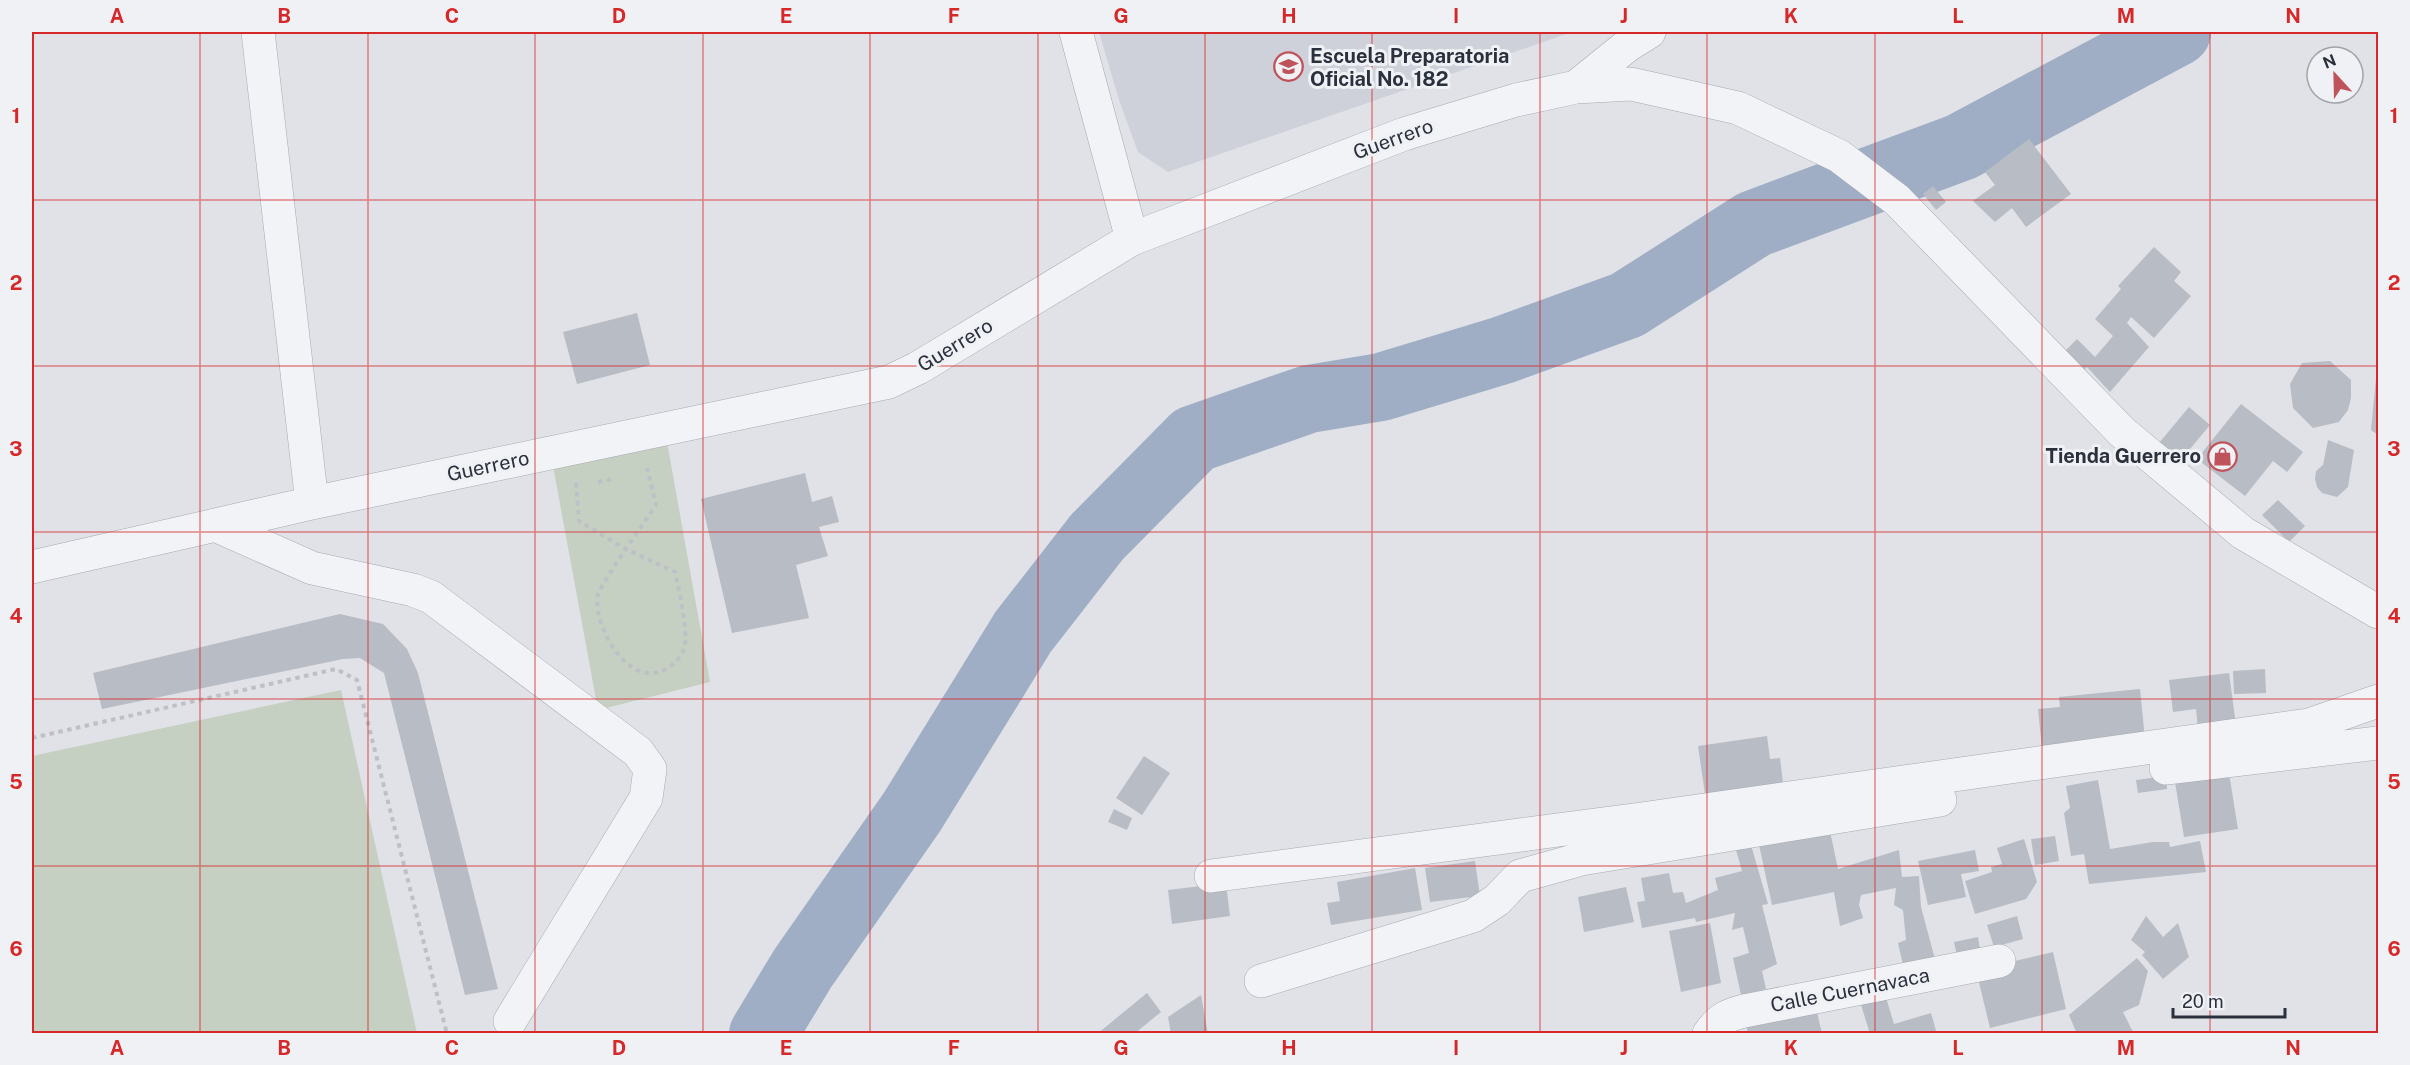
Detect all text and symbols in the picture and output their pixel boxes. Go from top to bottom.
text: A [110,4,124,28]
text: B [277,4,291,28]
text: C [445,4,459,28]
text: D [612,4,626,28]
text: E [780,4,792,28]
text: F [948,4,960,28]
text: G [1113,4,1129,28]
text: H [1281,4,1297,28]
text: I [1453,4,1459,28]
text: J [1620,4,1628,28]
text: K [1784,4,1798,28]
text: L [1952,4,1964,28]
text: M [2117,4,2135,28]
text: N [2285,4,2301,28]
place label: Escuela Preparatoria Oficial No. 182 [1310,44,1509,91]
north arrow [2305,45,2365,105]
text: N [2320,50,2339,73]
school or university icon: Escuela Preparatoria Oficial No. 182 [1273,51,1305,83]
text: 1 [12,104,20,128]
text: 1 [2390,104,2398,128]
street label: Guerrero [1350,113,1436,165]
text: 2 [10,271,22,295]
text: 2 [2388,271,2400,295]
street label: Guerrero [913,313,997,377]
text: 3 [9,437,23,461]
text: 3 [2387,437,2401,461]
shop icon: Tienda Guerrero [2206,440,2238,472]
place label: Tienda Guerrero [2046,444,2201,468]
street label: Guerrero [445,446,531,486]
text: 4 [9,604,23,628]
text: 4 [2387,604,2401,628]
text: 5 [9,770,23,794]
text: 5 [2387,770,2401,794]
text: 6 [9,937,23,961]
text: 6 [2387,937,2401,961]
street label: Calle Cuernavaca [1768,963,1932,1017]
scale bar [2173,981,2286,1019]
text: 20 m [2182,991,2224,1012]
text: A [110,1036,124,1060]
text: B [277,1036,291,1060]
text: C [445,1036,459,1060]
text: D [612,1036,626,1060]
text: E [780,1036,792,1060]
text: F [948,1036,960,1060]
text: G [1113,1036,1129,1060]
text: H [1281,1036,1297,1060]
text: I [1453,1036,1459,1060]
text: J [1620,1036,1628,1060]
text: K [1784,1036,1798,1060]
text: L [1952,1036,1964,1060]
text: M [2117,1036,2135,1060]
text: N [2285,1036,2301,1060]

